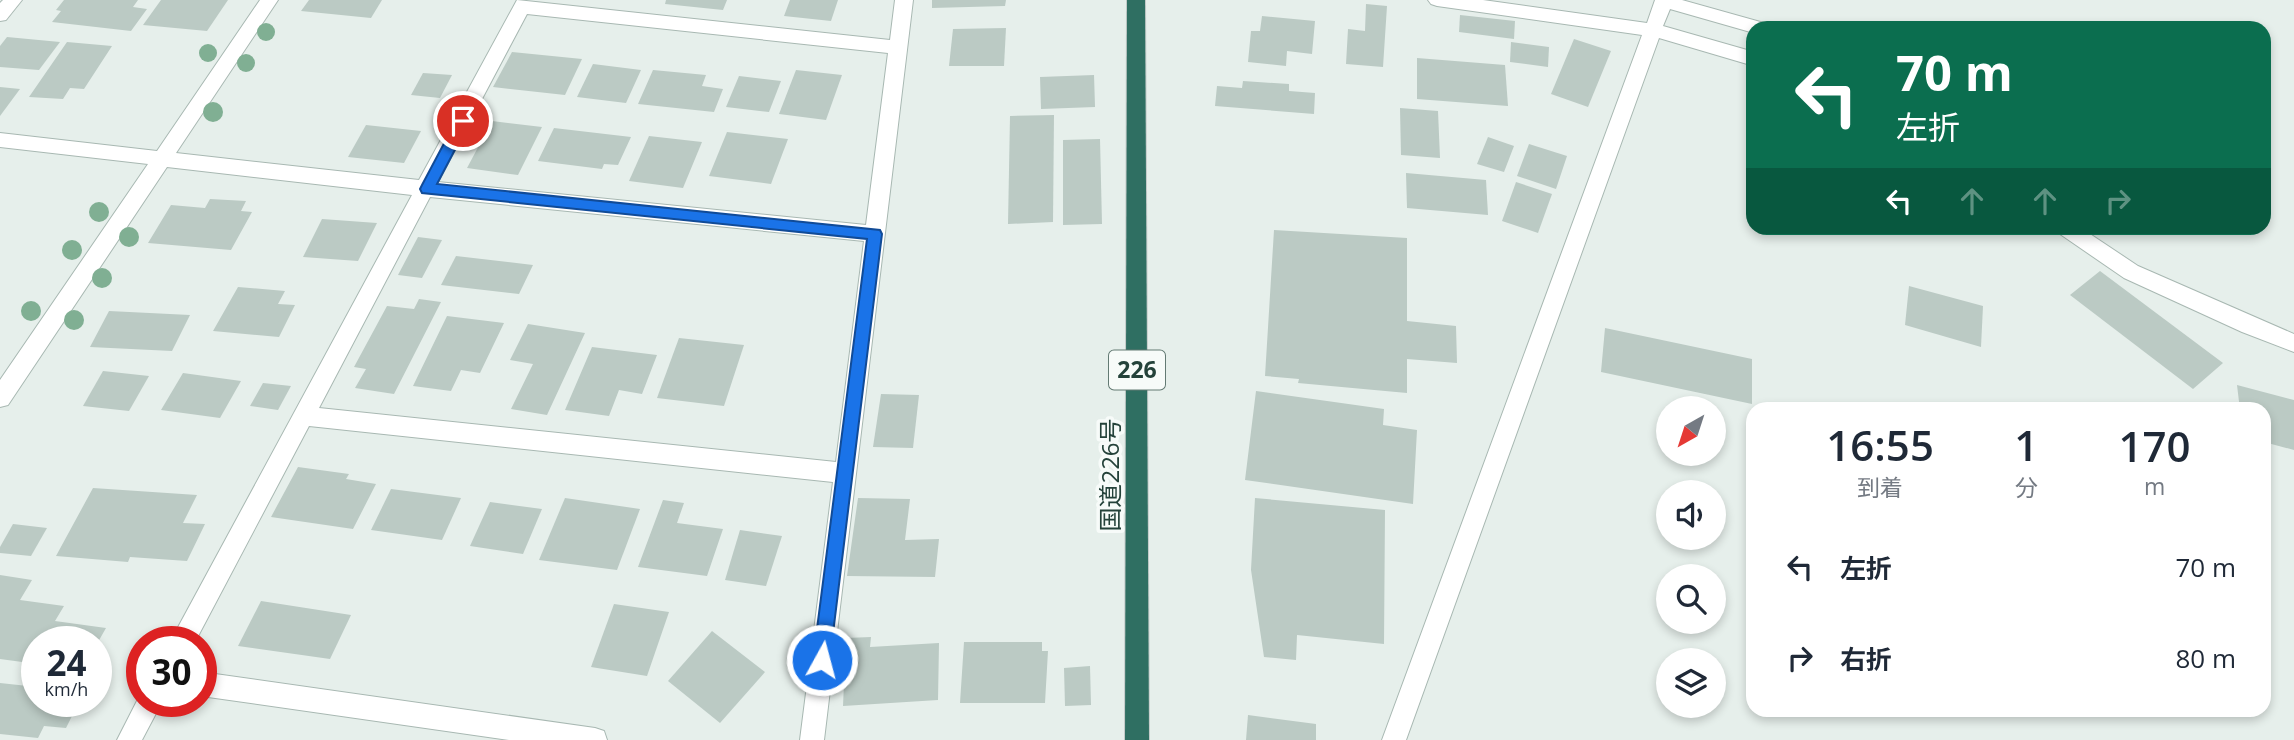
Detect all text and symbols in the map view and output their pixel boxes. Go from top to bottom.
text: 70 m [1896,39,2013,105]
icon: left [1781,49,1872,140]
pin [433,91,493,151]
icon: arrive [444,102,482,140]
text: 左折 [1896,105,1960,148]
icon: left [1880,182,1918,220]
icon: ahead [1953,182,1991,220]
icon: ahead [2026,182,2064,220]
icon: right [2099,182,2137,220]
road number: 226 [1109,350,1165,390]
north arrow [1656,396,1726,466]
map controls [1656,396,1726,718]
text: 16:55 [1826,416,1934,473]
text: 1 [2014,416,2038,473]
text: 170 [2119,417,2191,474]
street label: 国道226号 [1093,418,1126,532]
text: m [2144,470,2165,502]
text: 到着 [1857,471,1903,503]
text: 分 [2015,471,2038,503]
button: sound [1656,480,1726,550]
icon: left [1781,548,1819,586]
text: 70 m [2175,549,2236,585]
text: 左折 [1840,550,1892,586]
button: search [1656,564,1726,634]
position arrow [785,623,859,697]
speed limit sign: 30 [126,626,217,717]
text: 24 [46,639,87,686]
icon: right [1781,639,1819,677]
text: 80 m [2175,640,2236,676]
text: 右折 [1840,641,1892,677]
button: layers [1656,648,1726,718]
text: km/h [45,677,88,701]

